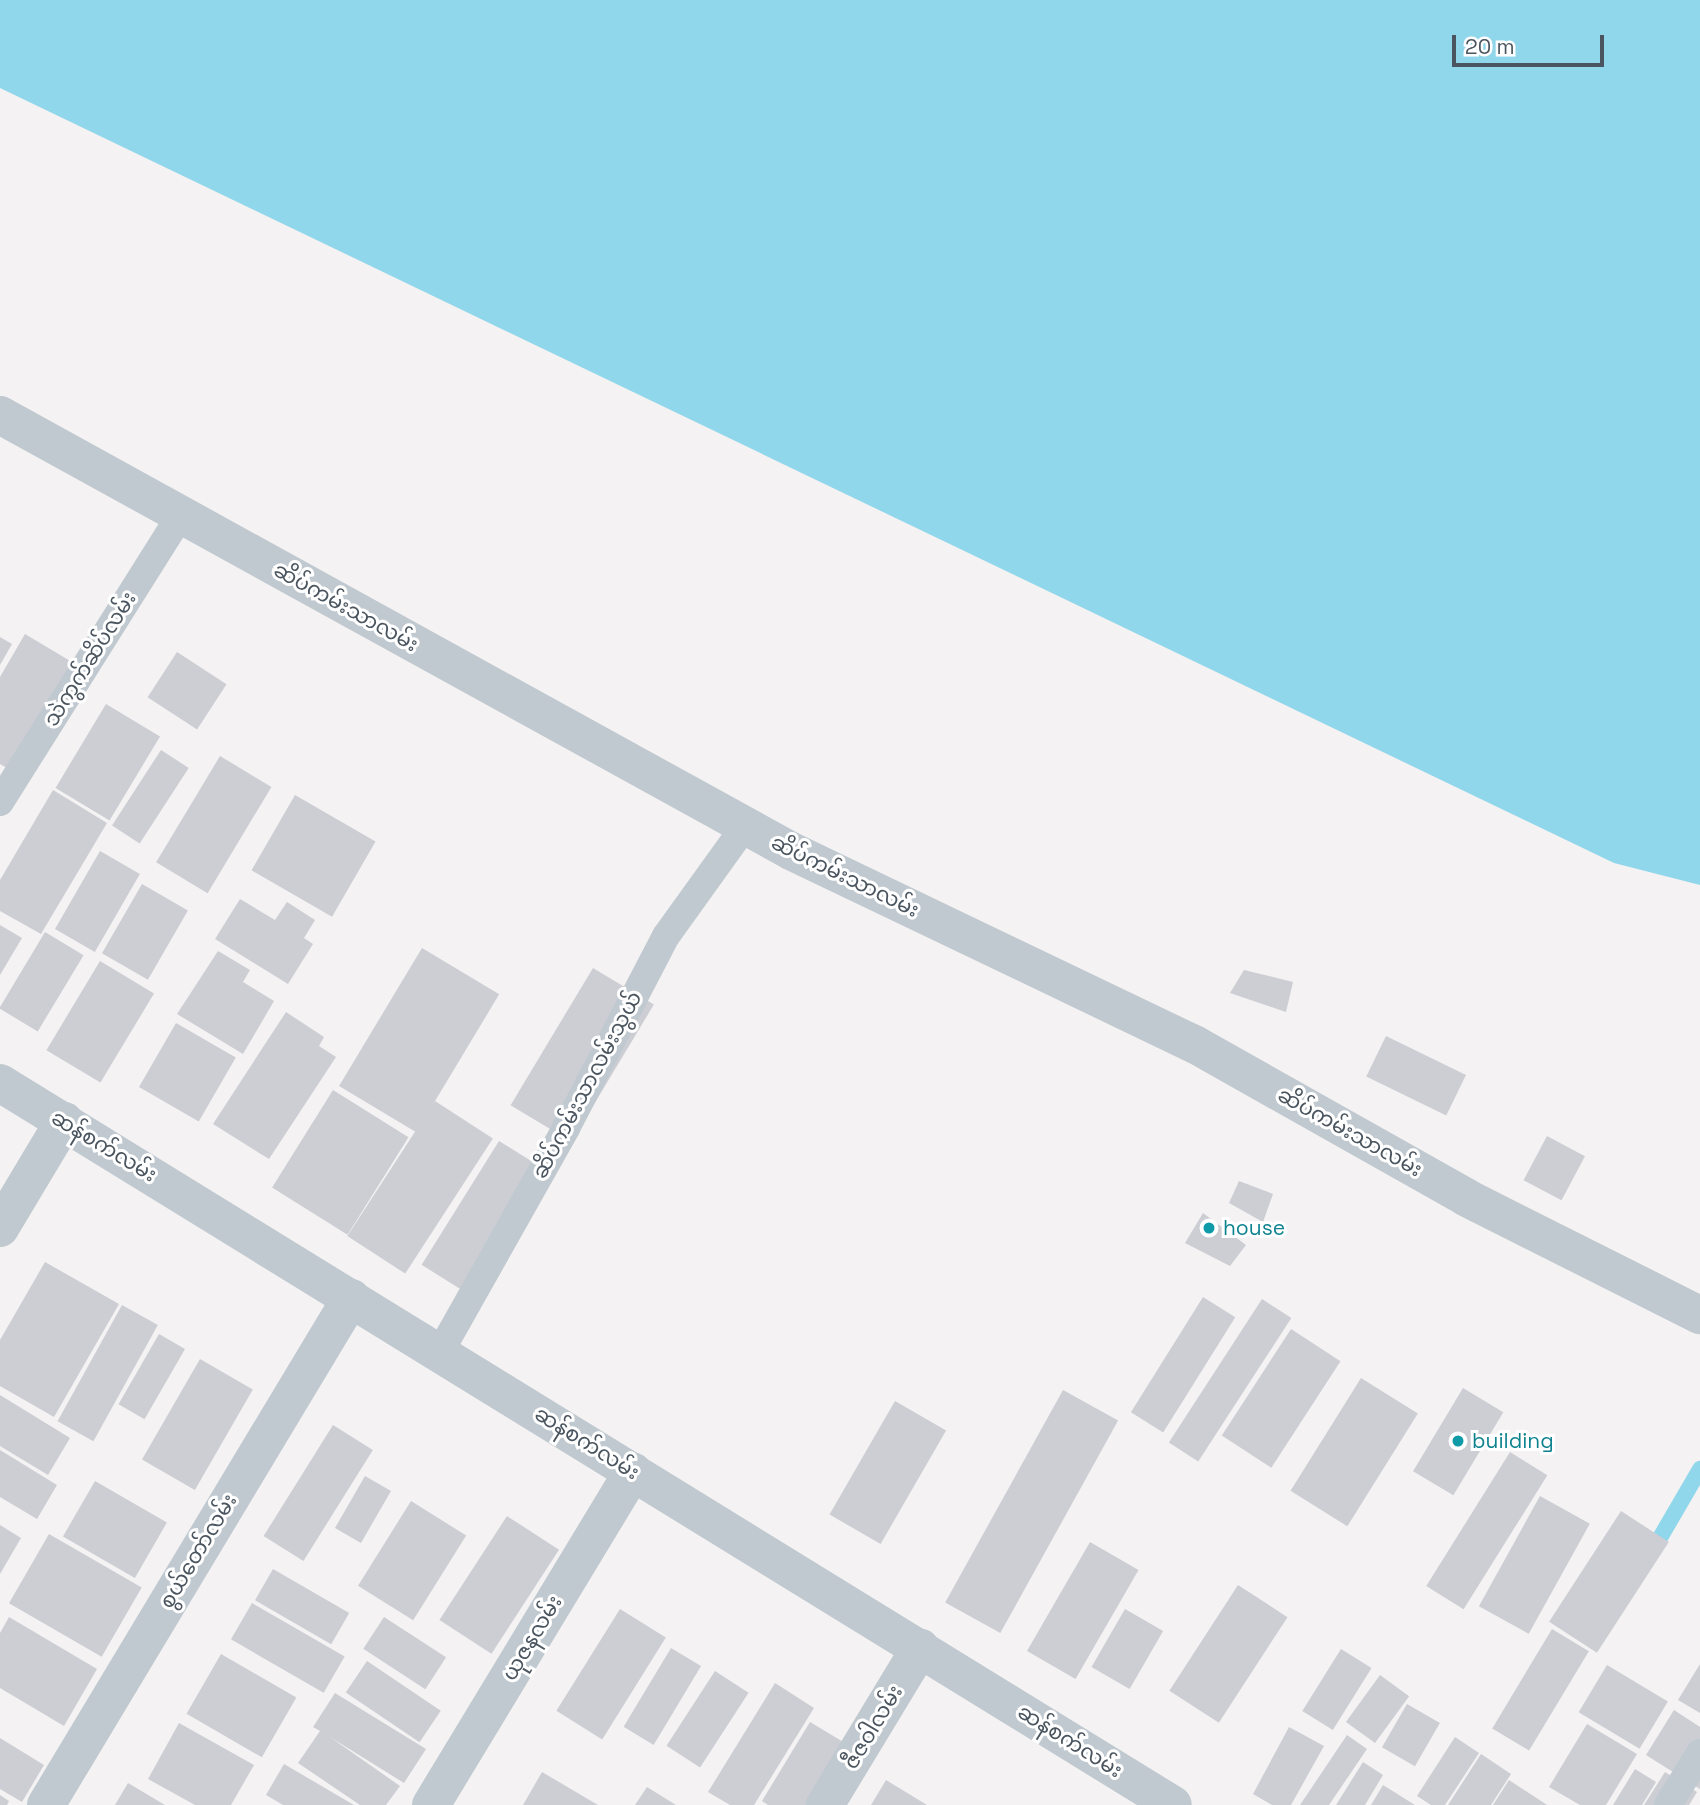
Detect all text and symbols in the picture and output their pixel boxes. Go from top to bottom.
scale bar [1455,21,1607,65]
text: 20 m [1465,33,1515,60]
street label: ဆိပ်ကမ်းသာလမ်း [269,557,423,657]
street label: သဲကွက်ဆိပ်လမ်း [39,587,141,731]
street label: ဆိပ်ကမ်းသာလမ်း [767,829,923,923]
street label: ဆိပ်ကမ်းသာလမ်းသွယ် [527,987,647,1183]
street label: ဆိပ်ကမ်းသာလမ်း [1273,1082,1427,1182]
street label: ဆန်စက်လမ်း [47,1105,161,1187]
place label: house [1223,1215,1285,1241]
marker: house [1201,1220,1217,1236]
street label: ဆန်စက်လမ်း [530,1401,644,1485]
place label: building [1472,1428,1554,1454]
marker: building [1450,1433,1466,1449]
street label: စွယ်တော်လမ်း [154,1489,242,1613]
street label: ယုဇနလမ်း [497,1591,567,1685]
street label: ဇီဇဝါလမ်း [838,1680,908,1774]
street label: ဆန်စက်လမ်း [1013,1699,1127,1783]

